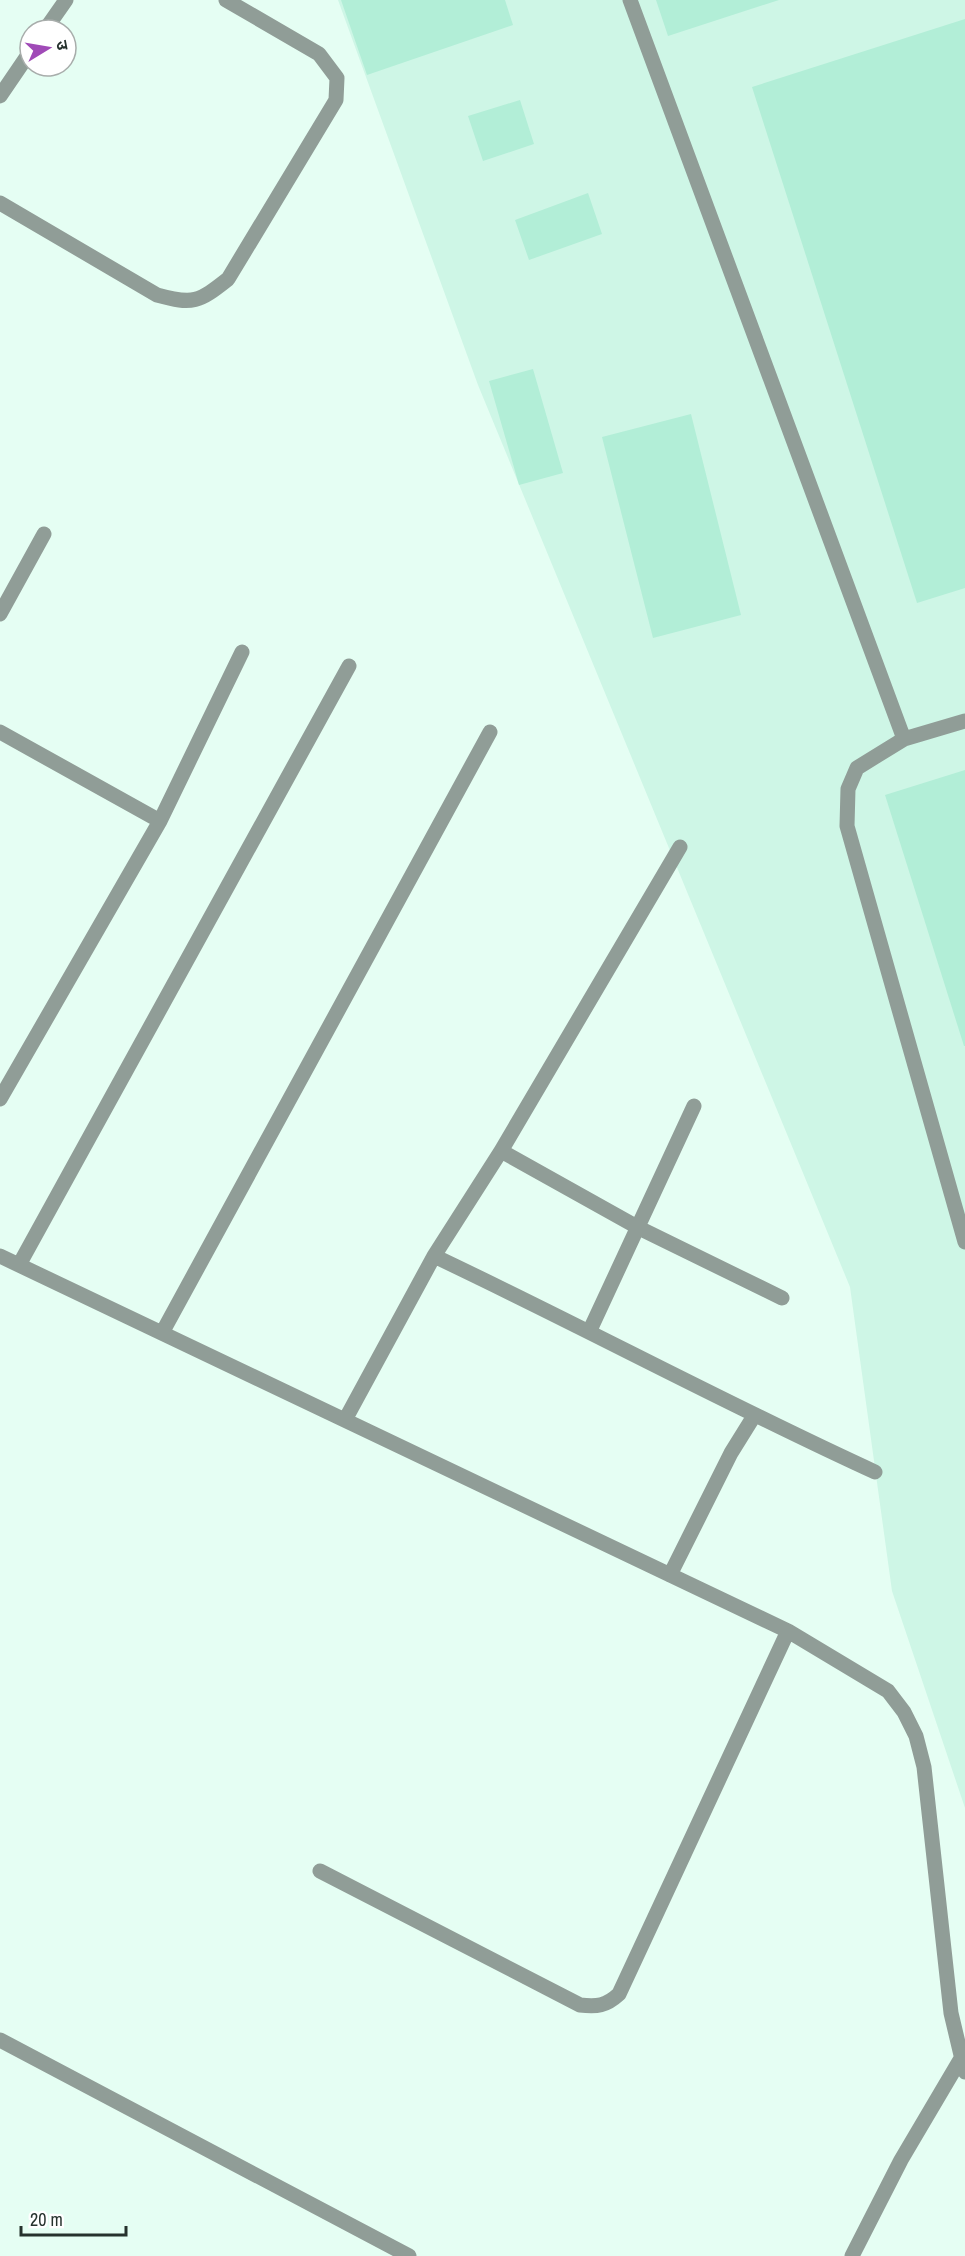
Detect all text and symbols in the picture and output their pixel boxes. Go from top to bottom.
north arrow [18,18,78,78]
text: उ [51,38,75,52]
scale bar [21,2199,126,2237]
text: 20 m [30,2207,63,2232]

